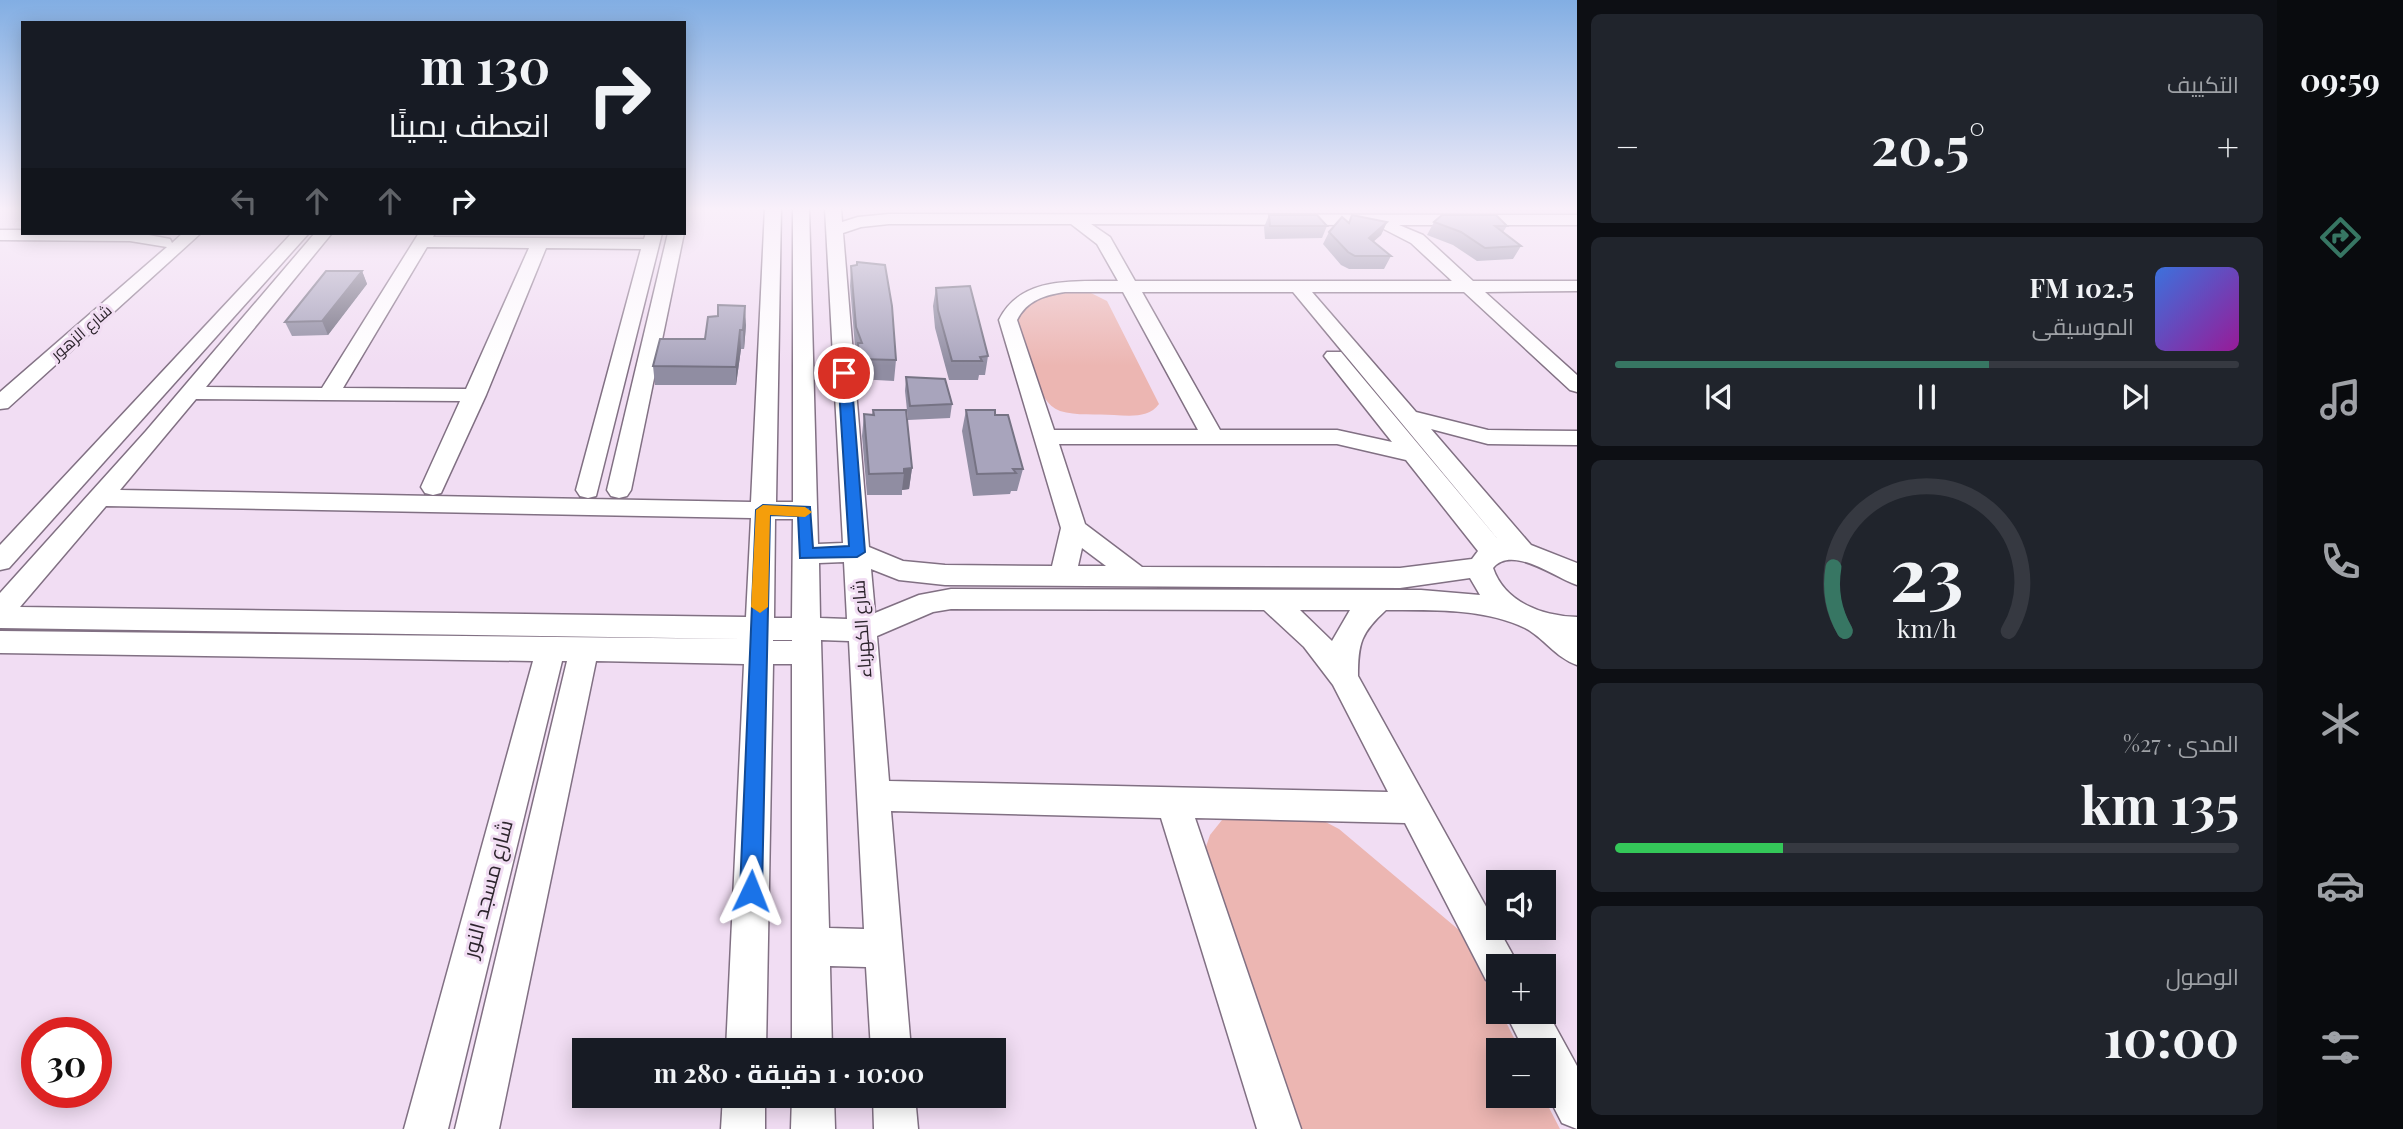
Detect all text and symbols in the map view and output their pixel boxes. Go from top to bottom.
text: 130 m [420,32,550,97]
icon: right [574,49,665,140]
text: 09:59 [2300,57,2380,100]
text: التكييف [2167,68,2239,99]
text: انعطف يمينًا [388,102,550,145]
text: 20.5° [1871,110,1985,179]
text: − [1615,120,1640,171]
text: + [2217,120,2239,171]
icon: left [225,182,263,220]
icon: ahead [298,182,336,220]
icon: ahead [371,182,409,220]
icon: right [444,182,482,220]
icon: directions [2316,213,2365,262]
text: 102.5 FM [2030,270,2134,305]
street label: شارع الزهور [45,299,117,366]
text: الموسيقى [2032,310,2134,341]
pin [814,343,874,403]
icon: arrive [825,354,863,392]
icon: music [2316,375,2365,424]
icon: previous [1700,378,1738,416]
icon: pause [1908,378,1946,416]
icon: next [2116,378,2154,416]
text: 23 [1890,522,1964,619]
icon: phone [2316,537,2365,586]
street label: شارع الكهرباء [846,579,877,679]
text: km/h [1897,610,1957,643]
icon: climate [2316,699,2365,748]
text: المدى · 27% [2123,727,2239,758]
text: 135 km [2081,769,2239,838]
street label: شارع مسجد النور [454,816,520,962]
position arrow [714,854,788,928]
icon: car [2316,861,2365,910]
map controls [1486,870,1556,1108]
button: sound [1486,870,1556,940]
button: + [1486,954,1556,1024]
text: الوصول [2166,960,2239,991]
text: 10:00 [2103,1002,2239,1071]
speed limit sign: 30 [21,1017,112,1108]
icon: filters [2316,1023,2365,1072]
button: − [1486,1038,1556,1108]
text: 10:00 · 1 دقيقة · 280 m [654,1055,924,1090]

